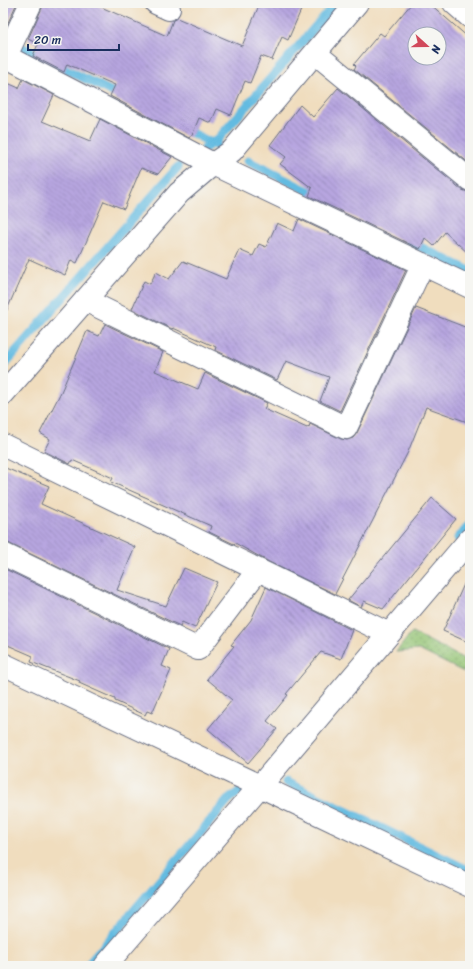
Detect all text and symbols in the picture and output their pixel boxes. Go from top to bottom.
scale bar [28,26,119,52]
north arrow [407,26,447,66]
text: 20 m [34,29,61,51]
text: N [425,42,446,57]

